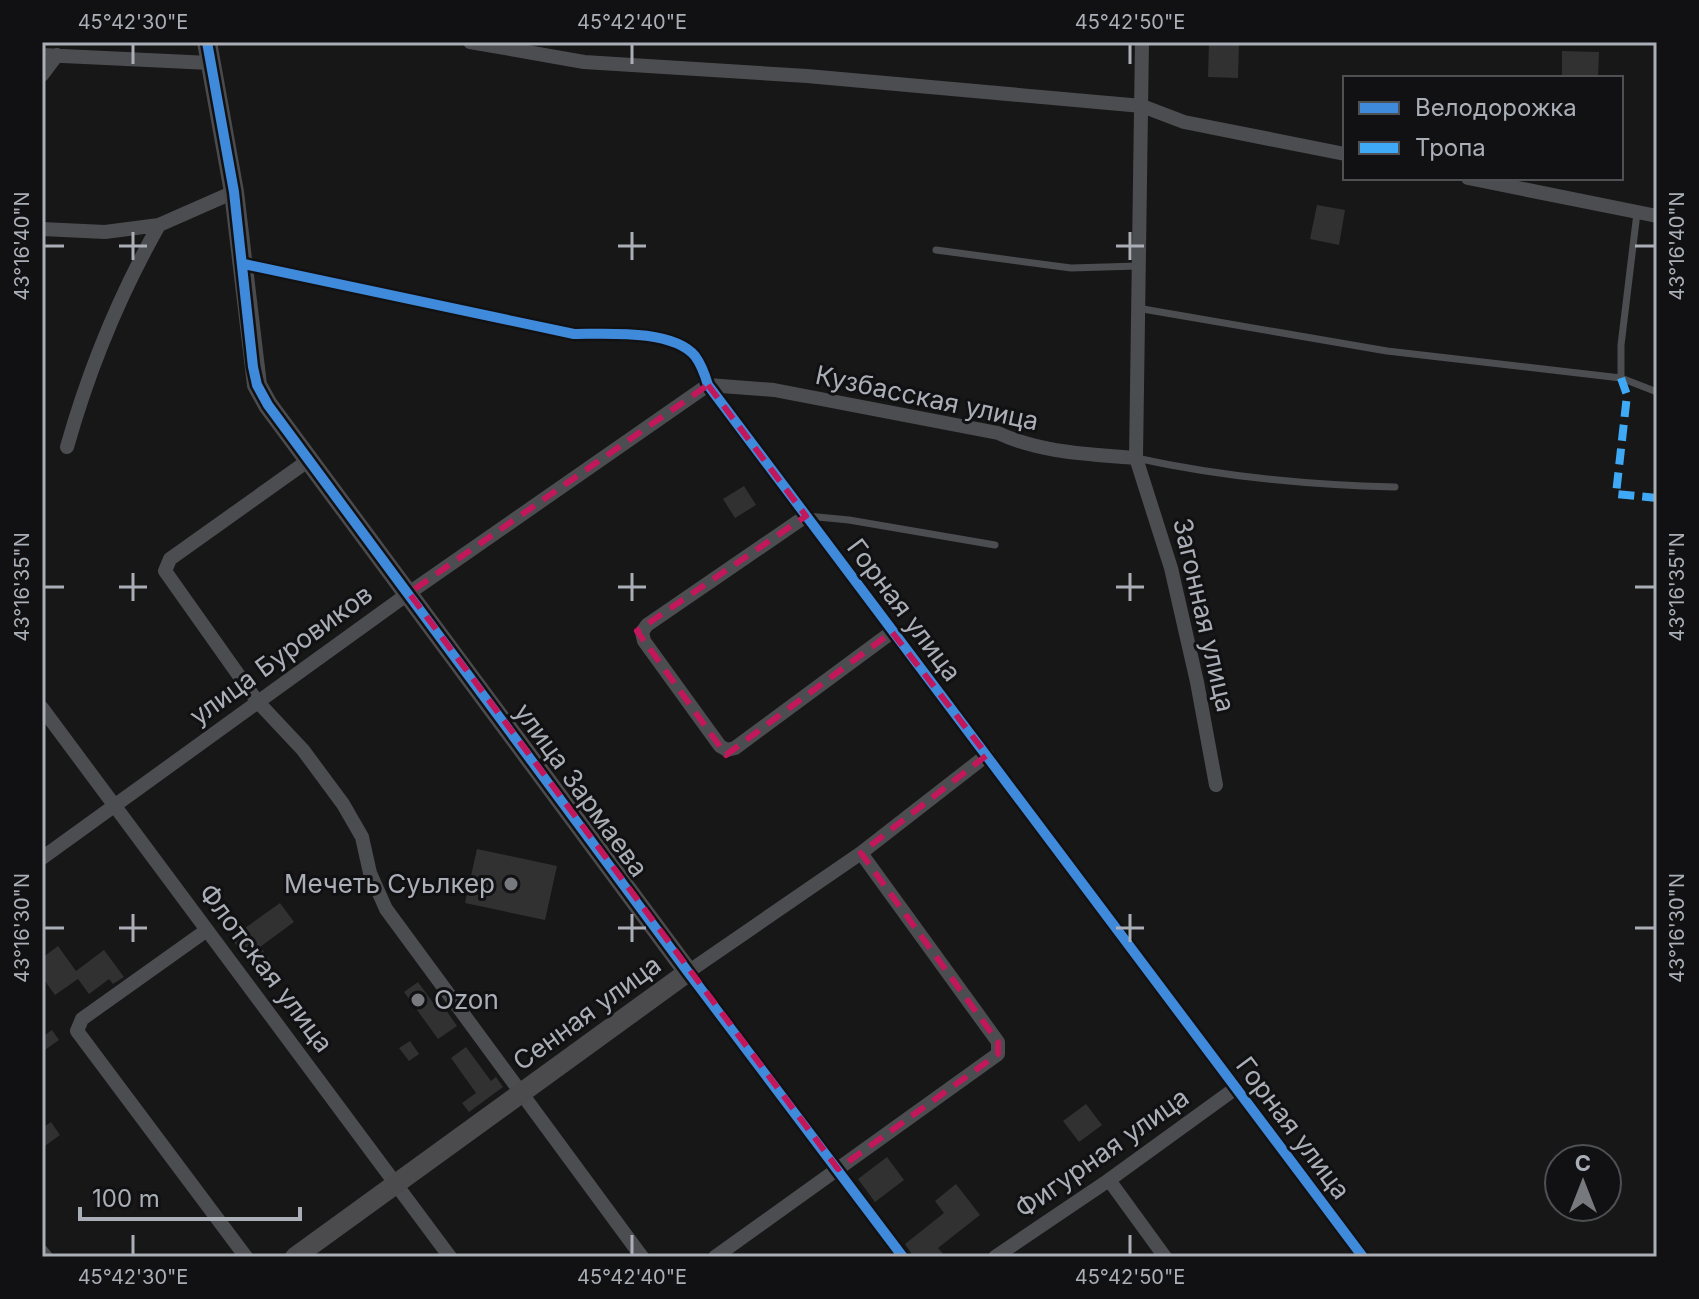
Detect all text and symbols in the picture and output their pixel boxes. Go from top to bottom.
text: 45°42'30"E [78,10,188,34]
text: 45°42'40"E [577,10,687,34]
text: 45°42'50"E [1075,10,1185,34]
legend [1343,76,1623,180]
text: Велодорожка [1415,93,1577,122]
text: Тропа [1415,133,1486,162]
text: 43°16'40"N [10,191,34,301]
text: 43°16'40"N [1665,191,1689,301]
street label: Кузбасская улица [813,359,1042,436]
street label: Загонная улица [1167,515,1242,715]
text: 43°16'35"N [10,532,34,642]
street label: Горная улица [841,532,968,687]
text: 43°16'35"N [1665,532,1689,642]
street label: улица Буровиков [183,578,378,731]
street label: улица Зармаева [508,697,655,882]
place label: Мечеть Суьлкер [284,868,495,899]
text: 43°16'30"N [10,873,34,983]
text: 43°16'30"N [1665,873,1689,983]
marker: Мечеть Суьлкер [502,875,520,893]
street label: Флотская улица [193,877,340,1058]
street label: Сенная улица [507,949,667,1077]
place label: Ozon [434,984,499,1015]
marker: Ozon [409,991,427,1009]
street label: Горная улица [1230,1050,1357,1205]
street label: Фигурная улица [1009,1081,1194,1224]
north arrow [1543,1143,1623,1223]
text: С [1575,1150,1591,1176]
scale bar [80,1171,300,1221]
text: 100 m [92,1184,160,1213]
text: 45°42'30"E [78,1265,188,1289]
text: 45°42'40"E [577,1265,687,1289]
text: 45°42'50"E [1075,1265,1185,1289]

